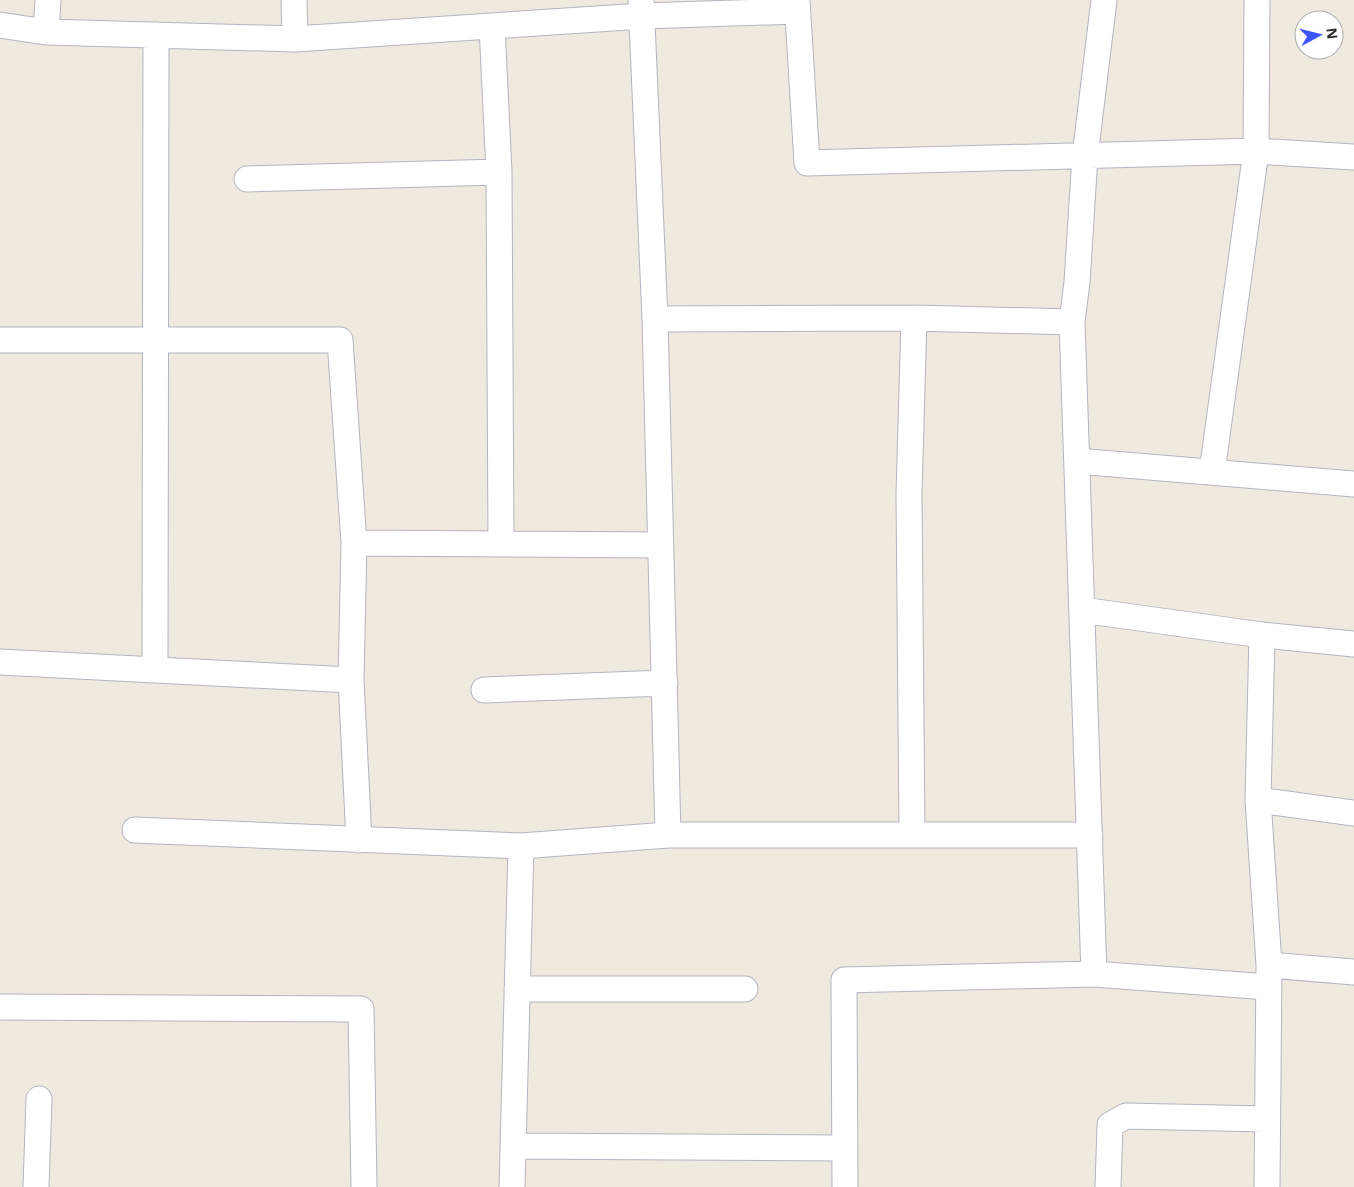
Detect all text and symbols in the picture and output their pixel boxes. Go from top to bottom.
north arrow [1294,10,1344,60]
text: N [1322,27,1343,40]

